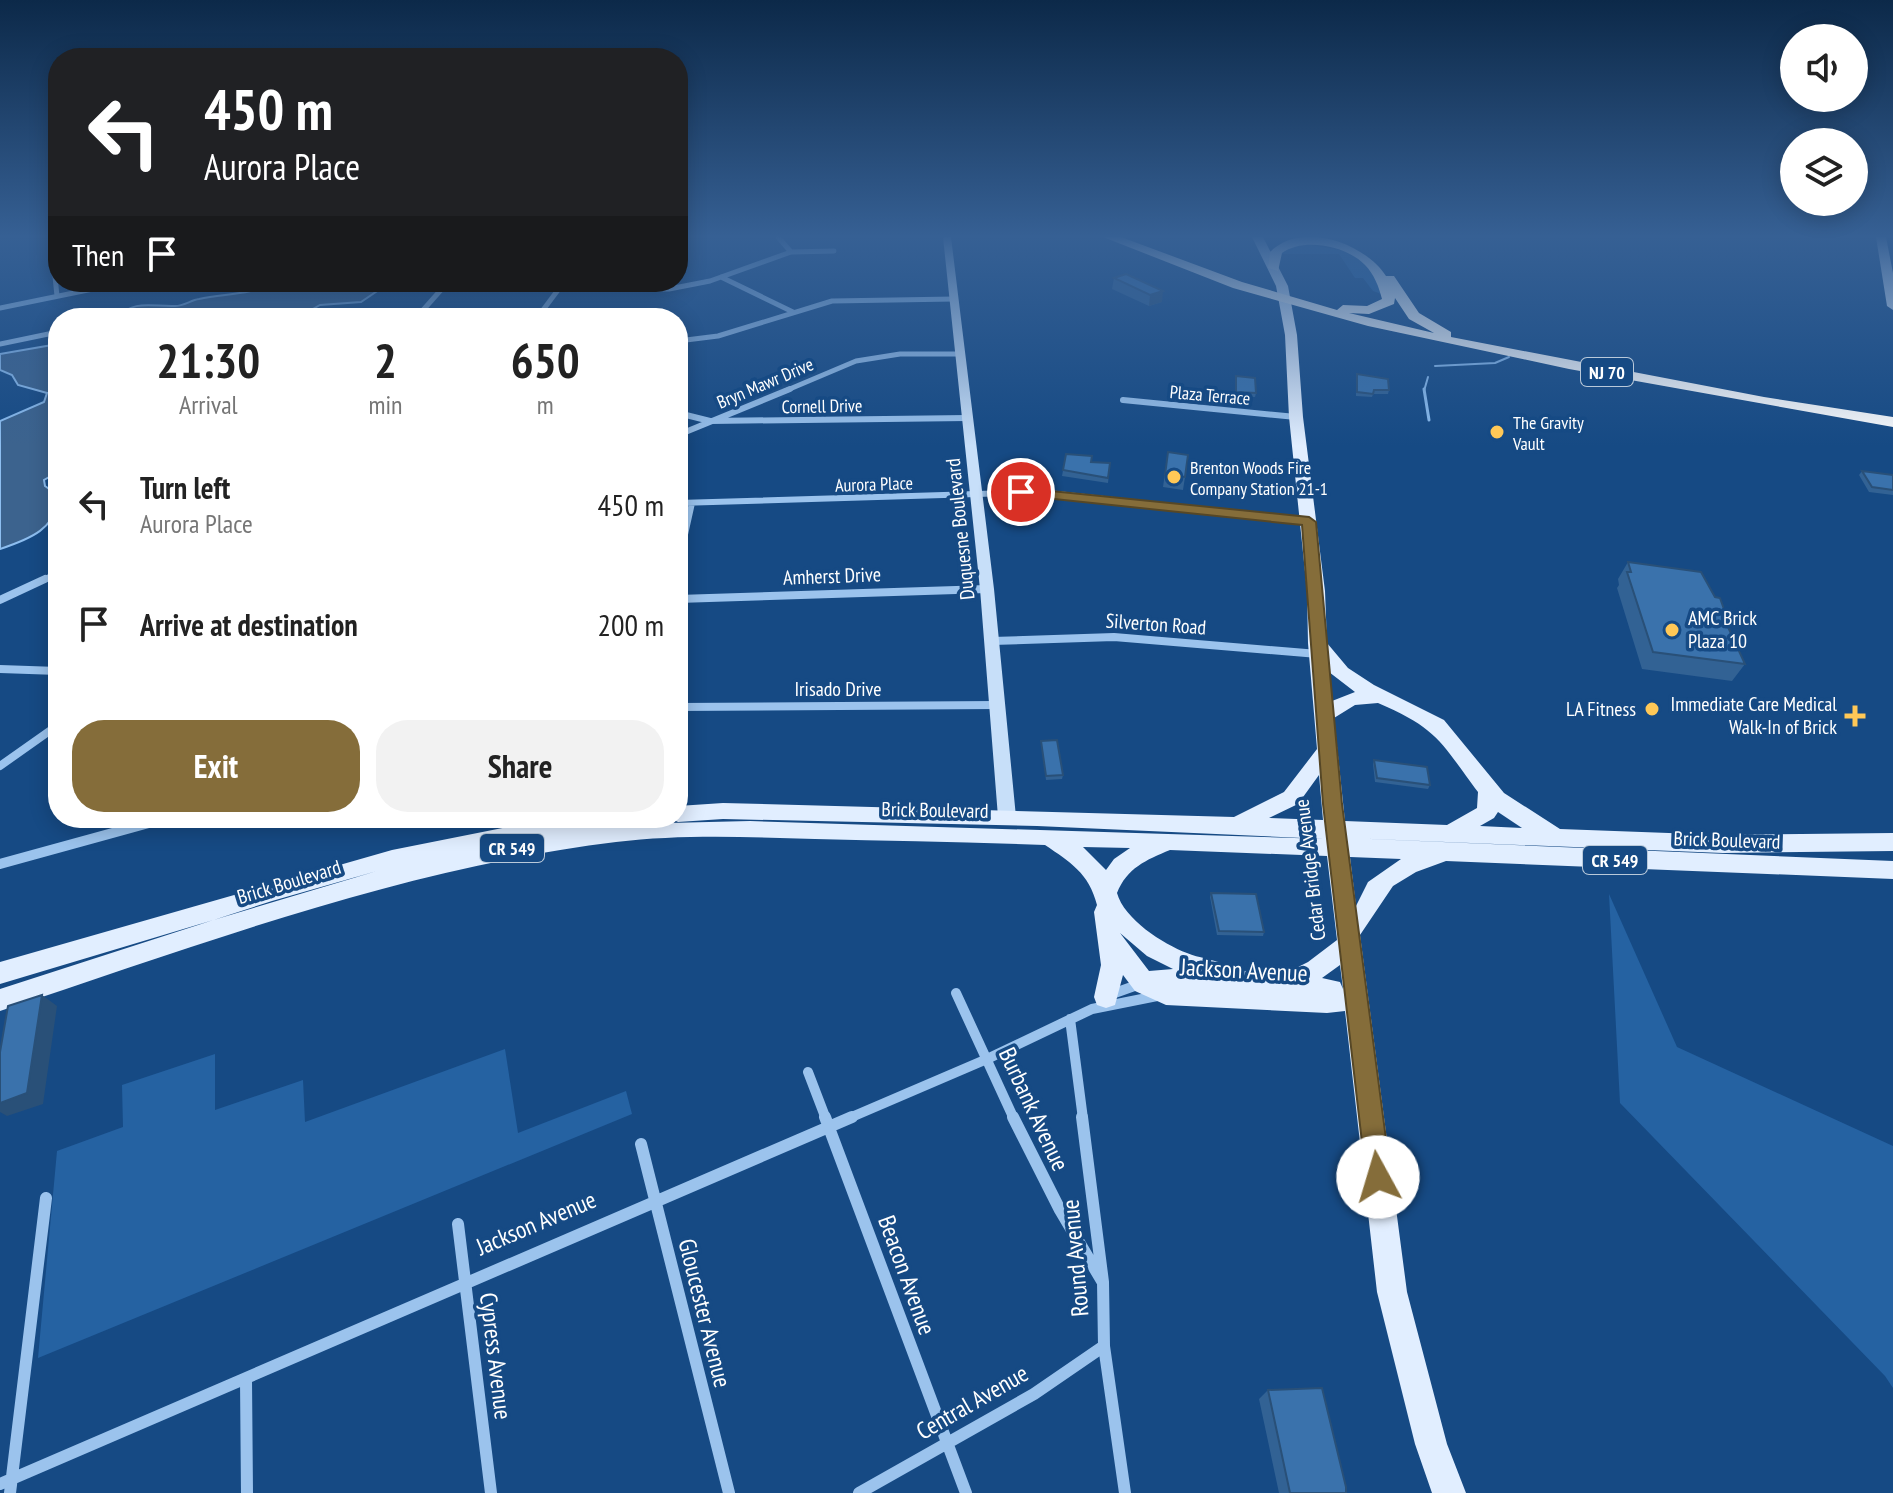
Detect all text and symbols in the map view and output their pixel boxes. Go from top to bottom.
map controls [1780,24,1868,216]
button: sound [1780,24,1868,112]
text: 450 m [204,73,333,145]
icon: left [72,80,176,184]
button: layers [1780,128,1868,216]
text: Aurora Place [204,143,360,190]
icon: arrive [140,232,184,276]
text: Then [72,235,124,274]
text: 21:30 [156,329,260,391]
text: 2 [374,329,397,391]
text: 650 [511,329,580,391]
street label: Bryn Mawr Drive [713,352,817,414]
road number: NJ 70 [1581,358,1633,386]
street label: Plaza Terrace [1169,380,1251,410]
text: Arrival [179,388,238,421]
text: min [368,388,402,421]
text: m [537,388,554,421]
street label: Cornell Drive [781,394,863,418]
place label: The Gravity Vault [1512,411,1584,455]
marker: The Gravity Vault [1488,423,1506,441]
place label: Brenton Woods Fire Company Station 21-1 [1190,456,1328,500]
street label: Duquesne Boulevard [940,457,980,601]
pin [987,458,1055,526]
text: Turn left [140,468,230,507]
marker: Brenton Woods Fire Company Station 21-1 [1165,468,1183,486]
icon: arrive [999,470,1043,514]
street label: Aurora Place [835,471,913,497]
icon: left [72,482,116,526]
text: 450 m [598,485,664,524]
text: Aurora Place [140,507,253,540]
street label: Amherst Drive [783,561,881,591]
icon: arrive [72,602,116,646]
text: Arrive at destination [140,605,358,644]
text: 200 m [598,605,664,644]
place label: AMC Brick Plaza 10 [1688,605,1757,654]
street label: Silverton Road [1105,608,1207,640]
marker: AMC Brick Plaza 10 [1663,621,1681,639]
street label: Irisado Drive [794,676,882,702]
place label: Immediate Care Medical Walk-In of Brick [1671,691,1837,740]
place label: LA Fitness [1566,696,1636,722]
marker: LA Fitness [1643,700,1661,718]
marker: Immediate Care Medical Walk-In of Brick [1844,705,1866,727]
button: Exit [72,720,360,812]
button: Share [376,720,664,812]
street label: Brick Boulevard [881,796,989,824]
street label: Cedar Bridge Avenue [1288,798,1332,942]
street label: Brick Boulevard [1673,825,1781,855]
road number: CR 549 [480,834,544,862]
road number: CR 549 [1583,846,1647,874]
street label: Brick Boulevard [234,854,344,910]
street label: Jackson Avenue [1179,951,1308,989]
street label: Burbank Avenue [992,1042,1076,1176]
position arrow [1336,1135,1420,1219]
street label: Jackson Avenue [470,1184,601,1263]
street label: Round Avenue [1054,1198,1096,1318]
street label: Beacon Avenue [871,1211,943,1339]
street label: Gloucester Avenue [672,1235,738,1391]
street label: Cypress Avenue [473,1291,519,1421]
street label: Central Avenue [910,1358,1034,1446]

